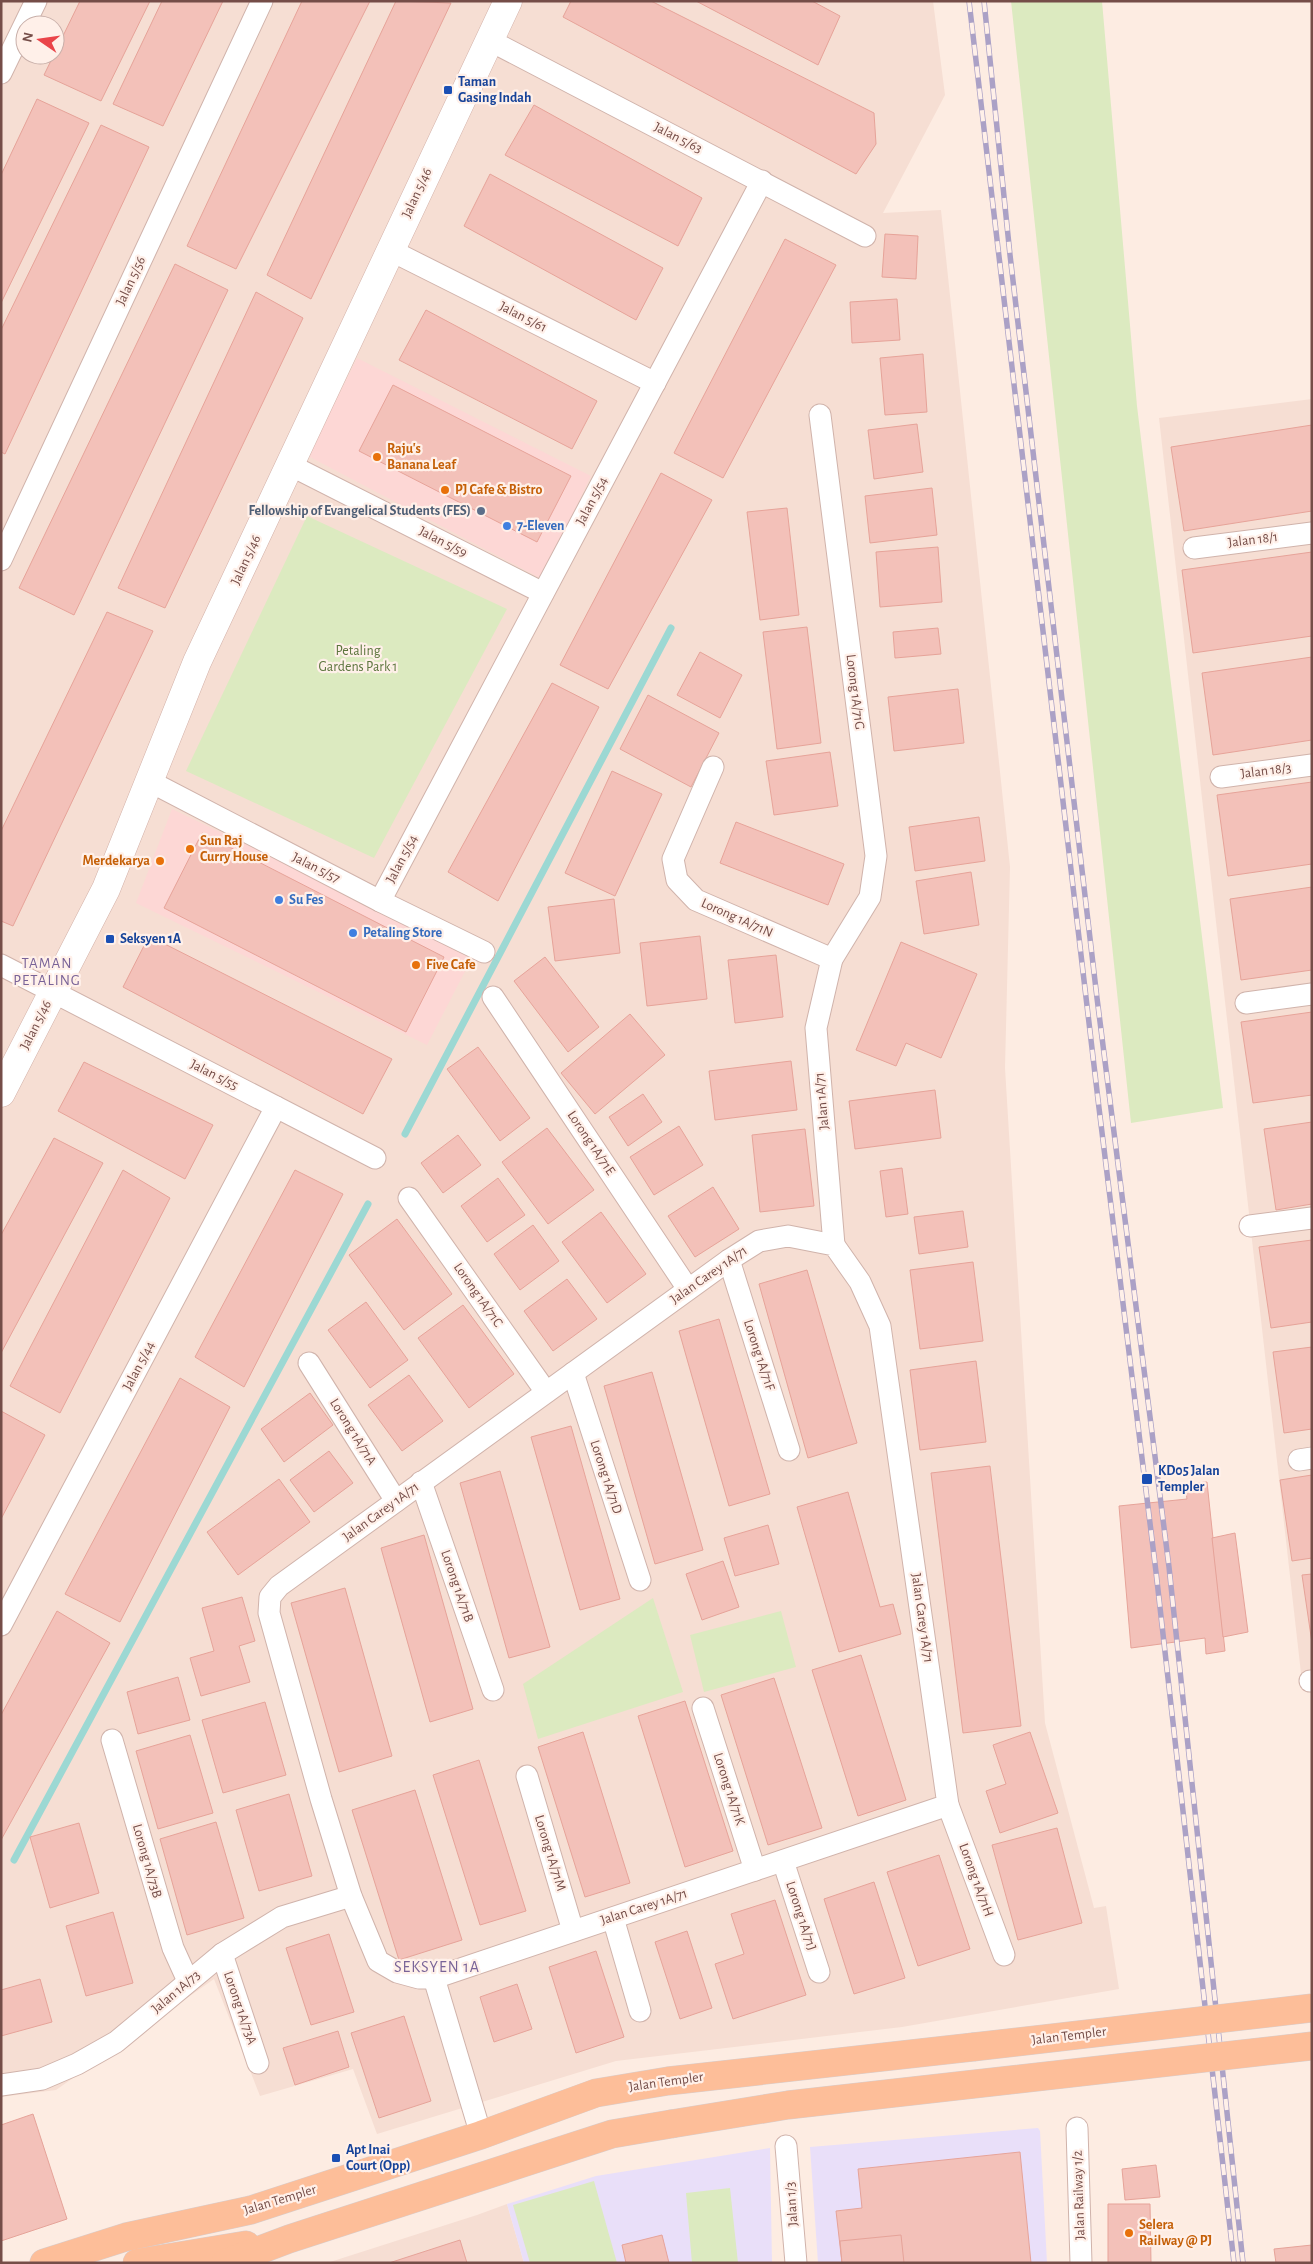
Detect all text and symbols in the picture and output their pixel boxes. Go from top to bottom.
north arrow [15,15,65,65]
text: N [20,31,36,44]
place label: Taman Gasing Indah [458,75,532,105]
marker: Taman Gasing Indah [442,84,454,96]
street label: Jalan 5/63 [652,120,705,156]
street label: Jalan 5/46 [399,166,435,220]
street label: Jalan 5/56 [114,254,148,308]
street label: Jalan 5/61 [497,299,549,335]
place label: Raju's Banana Leaf [387,442,457,472]
marker: Raju's Banana Leaf [371,451,383,463]
street label: Jalan 5/54 [574,474,611,527]
place label: PJ Cafe & Bistro [455,483,542,497]
marker: PJ Cafe & Bistro [439,484,451,496]
place label: Fellowship of Evangelical Students (FES) [248,504,471,518]
marker: Fellowship of Evangelical Students (FES) [475,505,487,517]
place label: 7-Eleven [517,519,565,533]
marker: 7-Eleven [501,520,513,532]
street label: Jalan 5/59 [417,524,469,560]
street label: Jalan 18/1 [1227,530,1279,550]
street label: Jalan 5/46 [228,533,264,587]
park label: Petaling Gardens Park 1 [319,644,397,674]
street label: Lorong 1A/71G [843,653,867,731]
street label: Jalan 18/3 [1240,761,1292,781]
street label: Jalan 5/54 [384,832,421,885]
place label: Sun Raj Curry House [200,834,269,864]
marker: Sun Raj Curry House [184,843,196,855]
street label: Jalan 5/57 [290,850,342,886]
place label: Merdekarya [83,854,150,868]
marker: Merdekarya [154,855,166,867]
place label: Su Fes [289,893,323,907]
marker: Su Fes [273,894,285,906]
street label: Lorong 1A/71N [699,896,775,940]
place label: Petaling Store [363,926,443,940]
marker: Petaling Store [347,927,359,939]
place label: Seksyen 1A [120,932,182,946]
marker: Seksyen 1A [104,933,116,945]
district label: TAMAN PETALING [13,956,81,988]
place label: Five Cafe [426,958,476,972]
marker: Five Cafe [410,959,422,971]
street label: Jalan 5/46 [18,998,54,1052]
street label: Jalan 5/55 [188,1057,240,1093]
street label: Jalan 1A/71 [813,1072,831,1130]
street label: Lorong 1A/71E [564,1108,618,1178]
street label: Jalan Carey 1A/71 [668,1243,750,1307]
street label: Lorong 1A/71C [451,1260,505,1330]
street label: Lorong 1A/71F [741,1318,777,1393]
street label: Jalan 5/44 [120,1339,158,1393]
street label: Lorong 1A/71A [327,1396,379,1468]
street label: Lorong 1A/71D [588,1438,624,1516]
place label: KD05 Jalan Templer [1158,1464,1220,1494]
marker: KD05 Jalan Templer [1140,1472,1154,1486]
street label: Jalan Carey 1A/71 [340,1480,422,1544]
street label: Lorong 1A/71B [438,1548,476,1624]
street label: Jalan Carey 1A/71 [909,1572,935,1664]
street label: Lorong 1A/71K [711,1751,747,1827]
street label: Lorong 1A/71M [532,1813,568,1893]
street label: Lorong 1A/73B [130,1823,164,1899]
street label: Lorong 1A/71H [956,1841,996,1919]
street label: Lorong 1A/71J [783,1880,819,1952]
street label: Jalan Carey 1A/71 [599,1886,689,1928]
district label: SEKSYEN 1A [394,1959,480,1975]
street label: Jalan 1A/73 [149,1968,203,2016]
street label: Lorong 1A/73A [221,1970,259,2046]
street label: Jalan Templer [1031,2024,1108,2048]
street label: Jalan Templer [628,2070,705,2094]
place label: Apt Inai Court (Opp) [346,2143,411,2173]
street label: Jalan Railway 1/2 [1070,2150,1088,2240]
marker: Apt Inai Court (Opp) [330,2152,342,2164]
street label: Jalan 1/3 [783,2181,801,2227]
street label: Jalan Templer [242,2182,318,2218]
place label: Selera Railway @ PJ [1139,2218,1212,2248]
marker: Selera Railway @ PJ [1123,2227,1135,2239]

